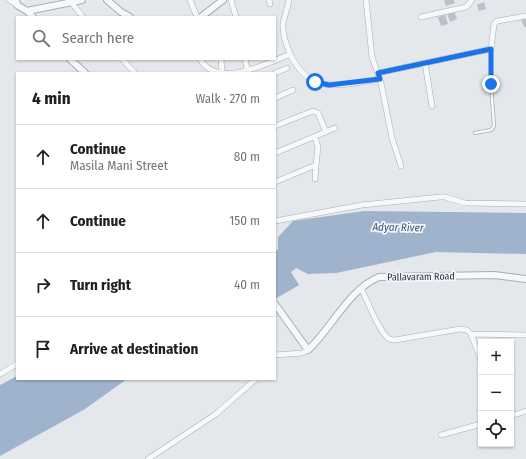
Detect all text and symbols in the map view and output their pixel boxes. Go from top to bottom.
search box [16,16,276,60]
icon: search [30,27,52,49]
text: Search here [62,29,134,47]
route start [306,73,324,91]
route end [482,75,500,93]
text: 4 min [32,88,71,109]
text: Walk · 270 m [195,91,260,106]
text: Continue [70,140,126,158]
icon: ahead [32,146,54,168]
text: 80 m [234,149,260,164]
text: Masila Mani Street [70,158,168,173]
icon: ahead [32,210,54,232]
text: Continue [70,212,126,230]
text: 150 m [229,213,260,228]
water label: Adyar River [371,221,425,234]
street label: Pallavaram Road [387,270,455,284]
icon: right [32,274,54,296]
text: Turn right [70,276,131,294]
text: 40 m [234,277,260,292]
icon: arrive [32,338,54,360]
map controls [478,339,514,447]
button: + [478,339,514,375]
text: Arrive at destination [70,340,198,358]
button: − [478,375,514,411]
button: locate [478,411,514,447]

